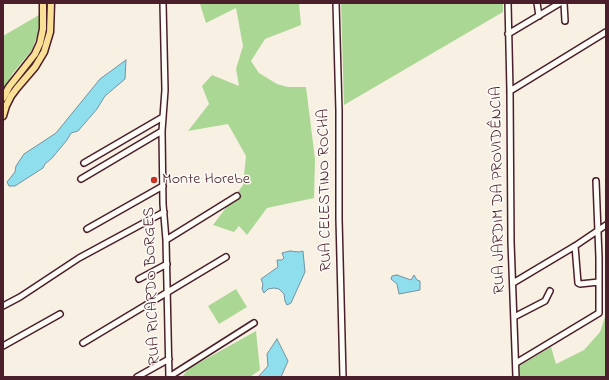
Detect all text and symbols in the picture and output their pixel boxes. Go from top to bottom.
street label: RUA JARDIM DA PROVIDÊNCIA [488,86,510,294]
street label: RUA CELESTINO ROCHA [315,108,337,272]
place label: Monte Horebe [162,170,250,190]
marker: Monte Horebe [149,175,159,185]
street label: RUA RICARDO BORGES [141,206,165,366]

